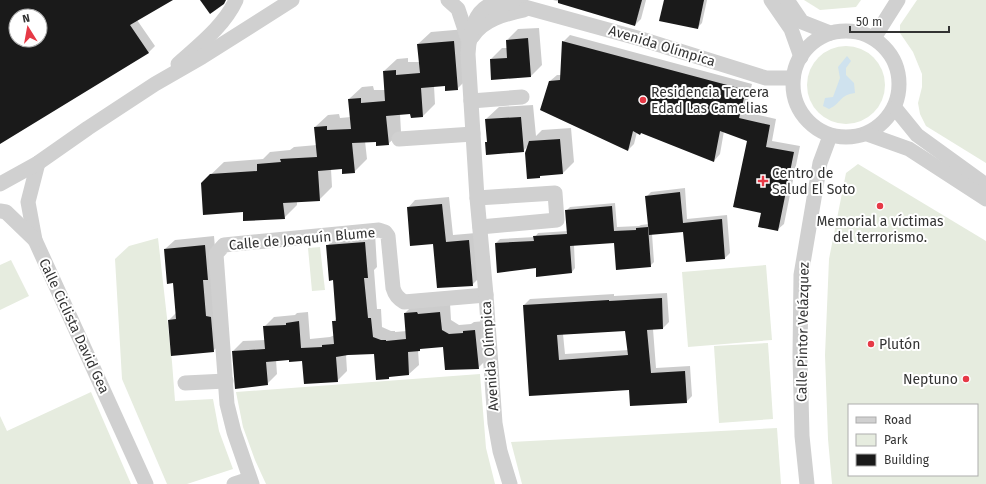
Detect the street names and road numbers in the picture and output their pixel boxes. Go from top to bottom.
street label: Avenida Olímpica [607,22,717,70]
street label: Calle de Joaquín Blume [228,224,376,254]
street label: Calle Ciclista David Gea [35,256,113,396]
street label: Calle Pintor Velázquez [793,262,813,402]
street label: Avenida Olímpica [478,300,502,412]

